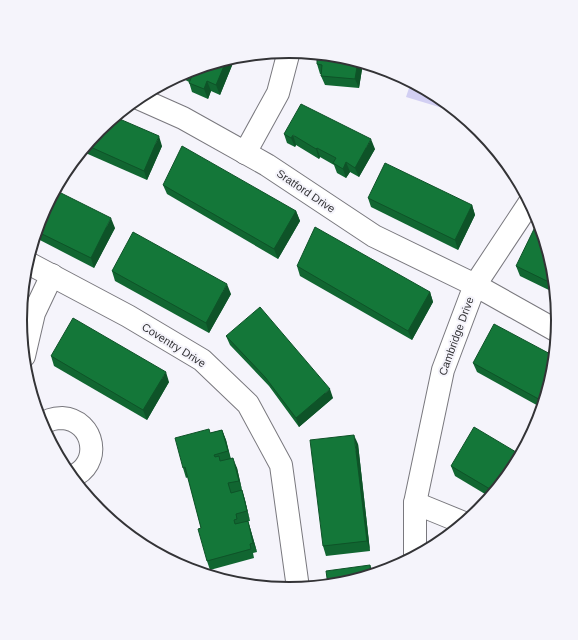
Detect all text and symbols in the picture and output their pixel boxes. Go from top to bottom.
street label: Sratford Drive [275,167,337,215]
street label: Cambridge Drive [436,295,476,377]
street label: Coventry Drive [140,321,208,369]

